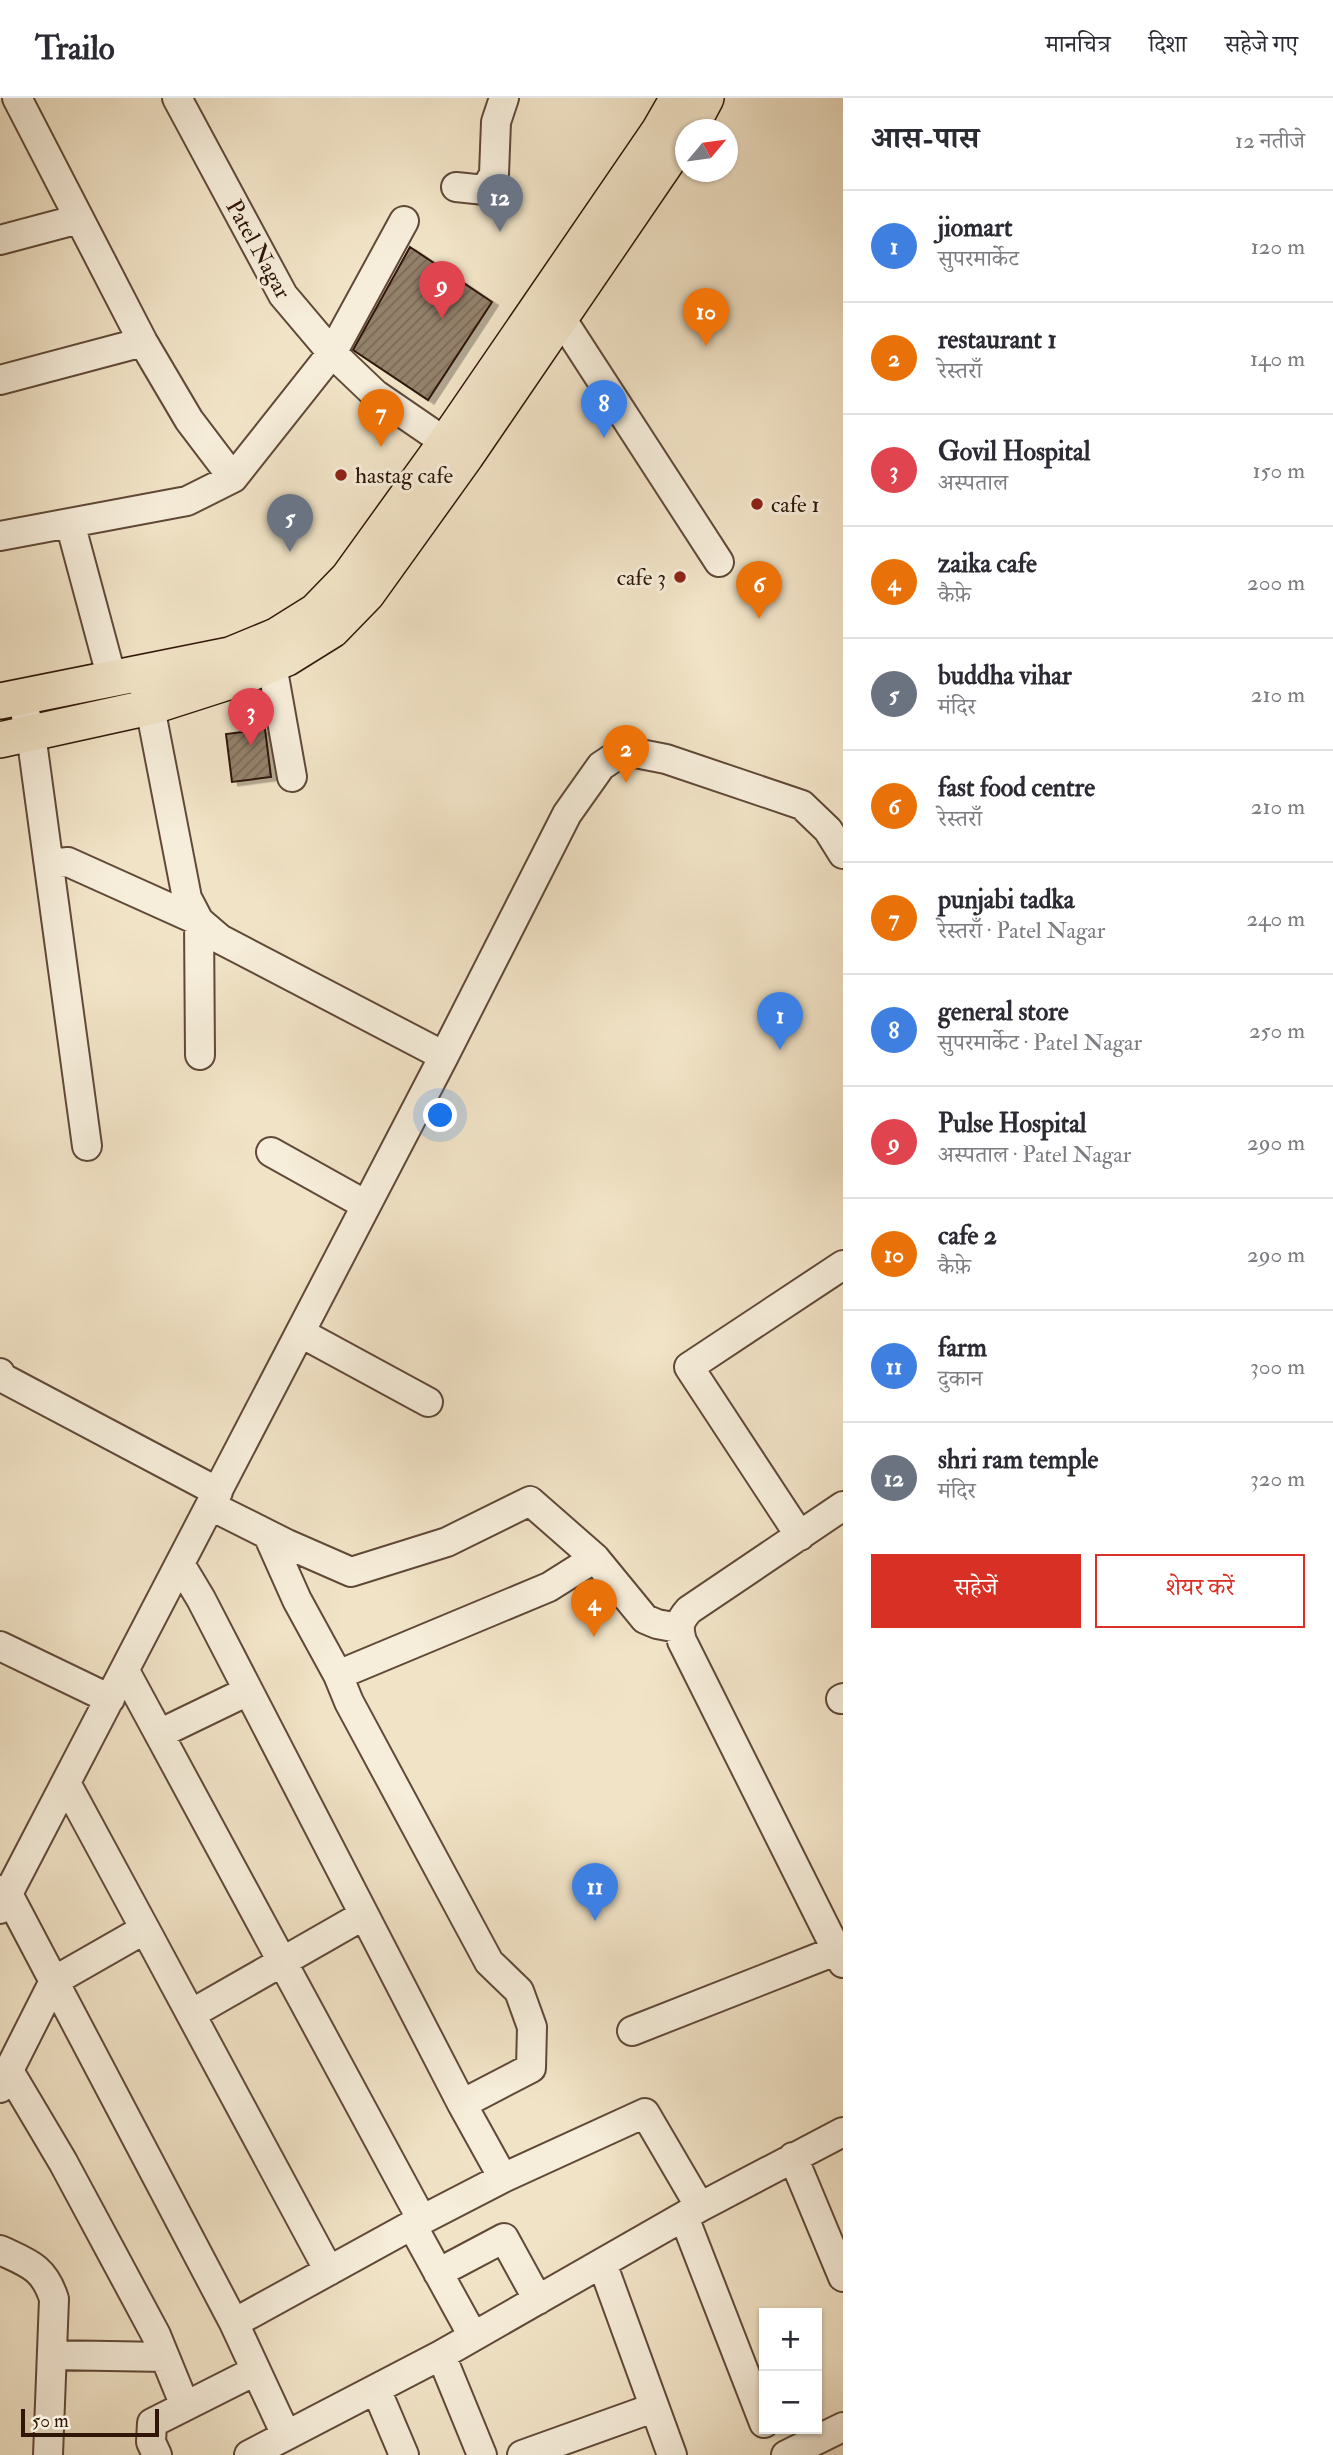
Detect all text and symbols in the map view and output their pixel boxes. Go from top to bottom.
text: Trailo [35,28,115,69]
text: मानचित्र [1045,29,1111,60]
text: दिशा [1149,29,1187,60]
text: सहेजे गए [1225,29,1298,60]
north arrow [675,119,738,182]
text: आस-पास [871,120,979,157]
text: 12 नतीजे [1235,126,1305,155]
pin: 12 [477,174,523,232]
street label: Patel Nagar [219,195,298,304]
text: jiomart [938,212,1012,244]
text: 1 [890,232,898,261]
text: 120 m [1251,232,1305,261]
text: सुपरमार्केट [938,244,1019,273]
pin: 9 [419,261,465,319]
pin: 10 [683,288,729,346]
text: restaurant 1 [938,324,1057,356]
text: 2 [888,344,900,373]
text: 140 m [1250,344,1305,373]
text: रेस्तराँ [938,356,982,385]
pin: 8 [581,380,627,438]
pin: 7 [358,389,404,447]
text: Govil Hospital [938,436,1090,468]
text: 3 [890,456,898,485]
text: 150 m [1252,456,1305,485]
place label: hastag cafe [355,461,454,490]
marker: hastag cafe [333,467,349,483]
text: अस्पताल [938,468,1008,497]
place label: cafe 1 [771,490,820,519]
pin: 5 [267,494,313,552]
marker: cafe 1 [749,496,765,512]
text: zaika cafe [938,548,1037,580]
pin: 6 [736,561,782,619]
place label: cafe 3 [617,563,666,592]
text: 4 [888,568,900,597]
text: 200 m [1247,568,1305,597]
marker: cafe 3 [672,569,688,585]
text: कैफ़े [938,580,971,609]
text: buddha vihar [938,660,1072,692]
text: 5 [889,680,899,709]
text: 210 m [1251,680,1305,709]
pin: 3 [228,688,274,746]
text: मंदिर [938,692,976,721]
pin: 2 [603,725,649,783]
text: fast food centre [938,772,1095,804]
text: 6 [888,792,900,821]
text: 210 m [1251,792,1305,821]
text: रेस्तराँ [938,804,982,833]
text: punjabi tadka [938,884,1074,916]
text: 7 [889,904,899,933]
text: 240 m [1246,904,1305,933]
text: रेस्तराँ · Patel Nagar [938,916,1105,945]
pin: 1 [757,992,803,1050]
text: general store [938,996,1069,1028]
text: 8 [889,1016,899,1045]
text: 250 m [1249,1016,1305,1045]
text: सुपरमार्केट · Patel Nagar [938,1028,1142,1057]
your location [423,1098,457,1132]
text: Pulse Hospital [938,1108,1087,1140]
text: 9 [888,1128,900,1157]
text: 290 m [1247,1128,1305,1157]
text: अस्पताल · Patel Nagar [938,1140,1131,1169]
text: cafe 2 [938,1220,997,1252]
text: 10 [884,1240,904,1269]
text: 290 m [1247,1240,1305,1269]
text: कैफ़े [938,1252,971,1281]
text: farm [938,1332,987,1364]
text: 11 [886,1352,902,1381]
text: 300 m [1250,1352,1305,1381]
text: दुकान [938,1364,982,1393]
text: shri ram temple [938,1444,1098,1476]
text: 12 [884,1464,904,1493]
text: 320 m [1250,1464,1305,1493]
text: मंदिर [938,1476,976,1505]
button: सहेजें [871,1554,1081,1628]
button: शेयर करें [1095,1554,1305,1628]
pin: 4 [571,1579,617,1637]
pin: 11 [572,1863,618,1921]
map controls [759,2308,822,2434]
button: + [759,2308,822,2371]
button: − [759,2371,822,2434]
scale bar [21,2406,159,2438]
text: 50 m [32,2409,69,2433]

